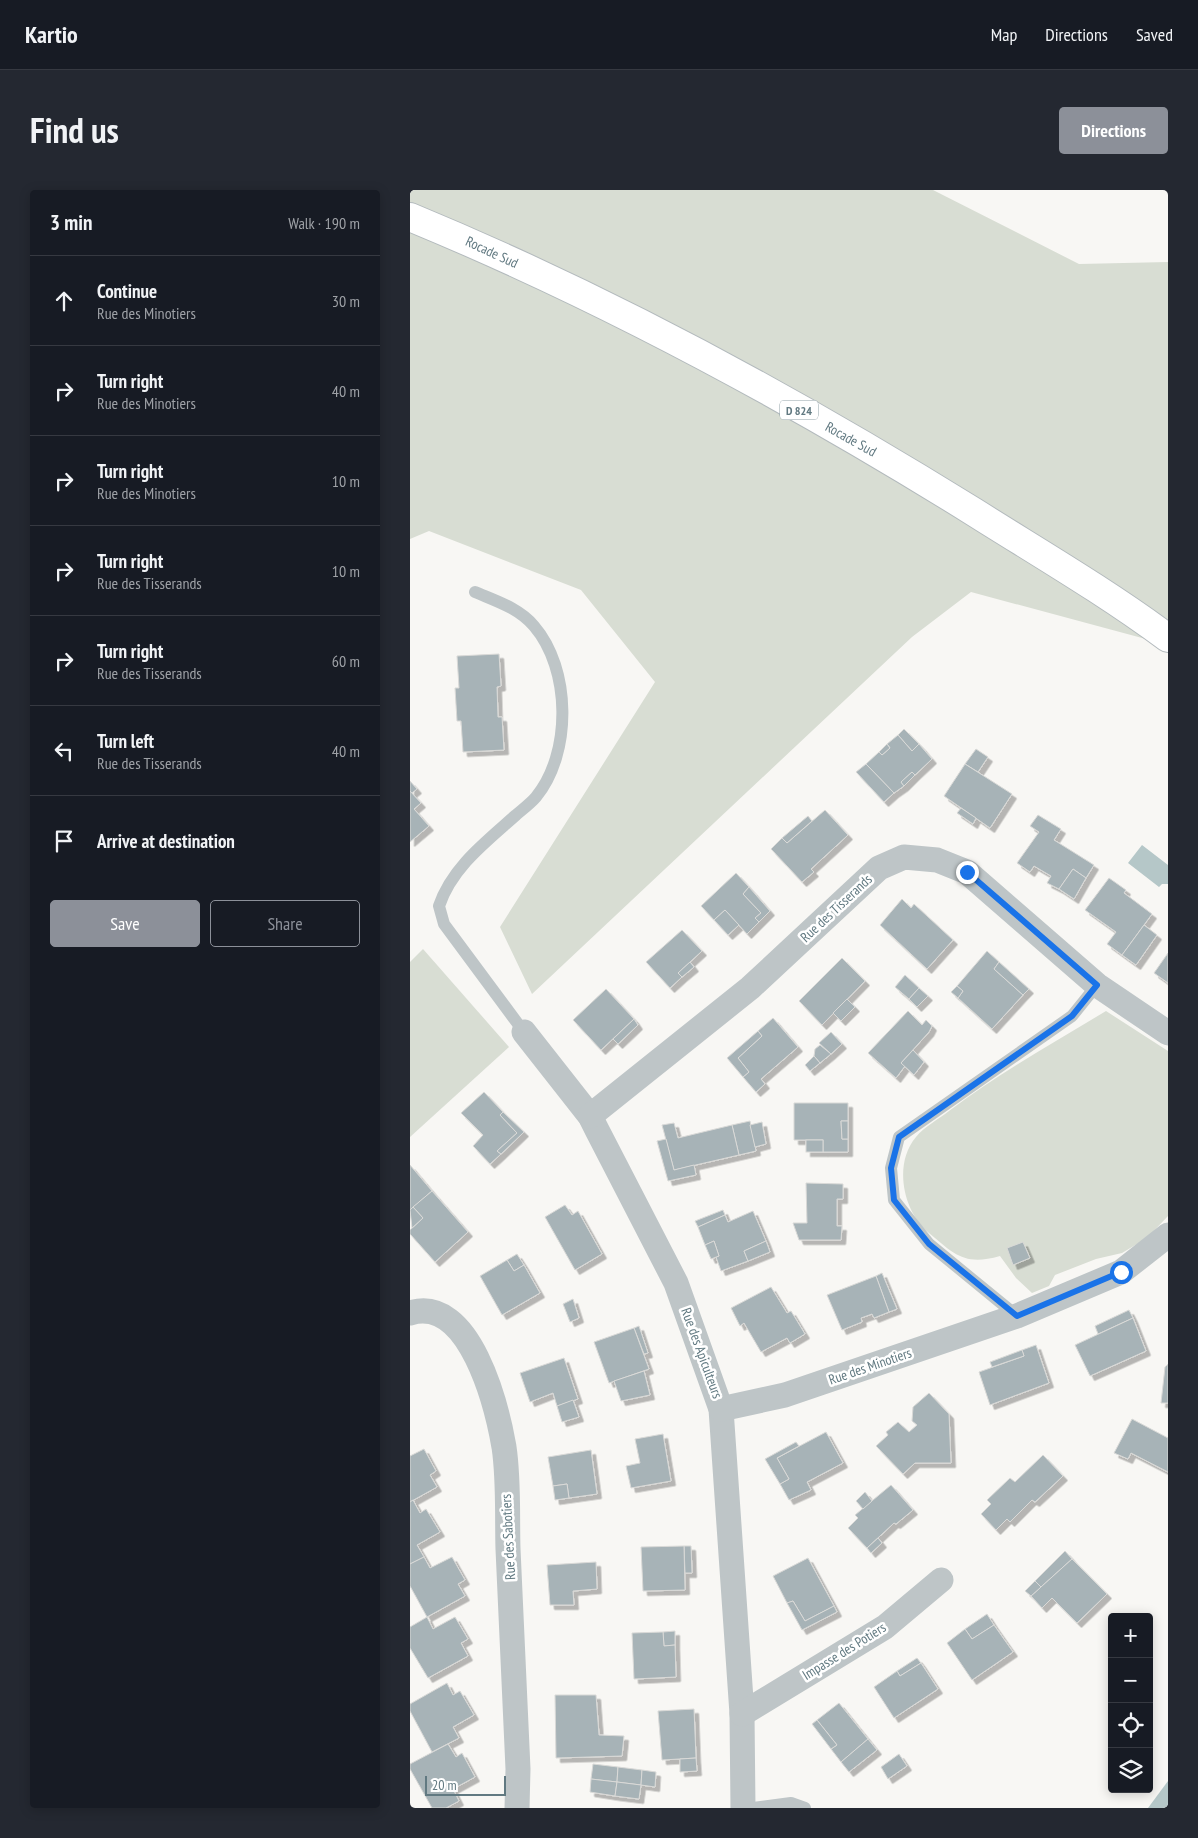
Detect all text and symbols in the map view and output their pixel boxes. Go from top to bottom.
text: Kartio [25,19,78,50]
text: Map [991,23,1017,46]
text: Directions [1045,23,1108,46]
text: Saved [1136,23,1173,46]
text: Find us [30,107,119,153]
button: Directions [1059,107,1168,154]
text: 3 min [50,209,92,236]
text: Walk · 190 m [288,213,360,233]
street label: Rocade Sud [463,232,521,272]
text: Continue [97,279,157,303]
icon: ahead [50,287,78,315]
text: 30 m [332,291,360,311]
text: Rue des Minotiers [97,303,196,323]
text: Turn right [97,369,163,393]
icon: right [50,377,78,405]
text: 40 m [332,381,360,401]
text: Rue des Minotiers [97,393,196,413]
road number: D 824 [780,400,818,420]
street label: Rocade Sud [822,418,880,460]
text: Turn right [97,459,163,483]
icon: right [50,467,78,495]
text: 10 m [332,471,360,491]
text: Rue des Minotiers [97,483,196,503]
text: Turn right [97,549,163,573]
icon: right [50,557,78,585]
text: 10 m [332,561,360,581]
text: Rue des Tisserands [97,573,202,593]
text: Turn right [97,639,163,663]
icon: right [50,647,78,675]
text: 60 m [332,651,360,671]
text: Rue des Tisserands [97,663,202,683]
text: Turn left [97,729,154,753]
icon: left [50,737,78,765]
text: 40 m [332,741,360,761]
text: Rue des Tisserands [97,753,202,773]
icon: arrive [50,827,78,855]
text: Arrive at destination [97,829,235,853]
route end [956,861,979,884]
street label: Rue des Tisserands [796,870,876,946]
button: Save [50,900,200,947]
button: Share [210,900,360,947]
route start [1110,1261,1133,1284]
street label: Rue des Apiculteurs [677,1305,727,1401]
street label: Rue des Minotiers [826,1343,914,1389]
street label: Rue des Sabotiers [497,1493,519,1580]
map controls [1108,1613,1153,1793]
button: + [1108,1613,1153,1658]
street label: Impasse des Potiers [799,1618,889,1684]
button: − [1108,1658,1153,1703]
button: locate [1108,1703,1153,1748]
button: layers [1108,1748,1153,1793]
scale bar [425,1773,506,1796]
text: 20 m [432,1776,457,1794]

